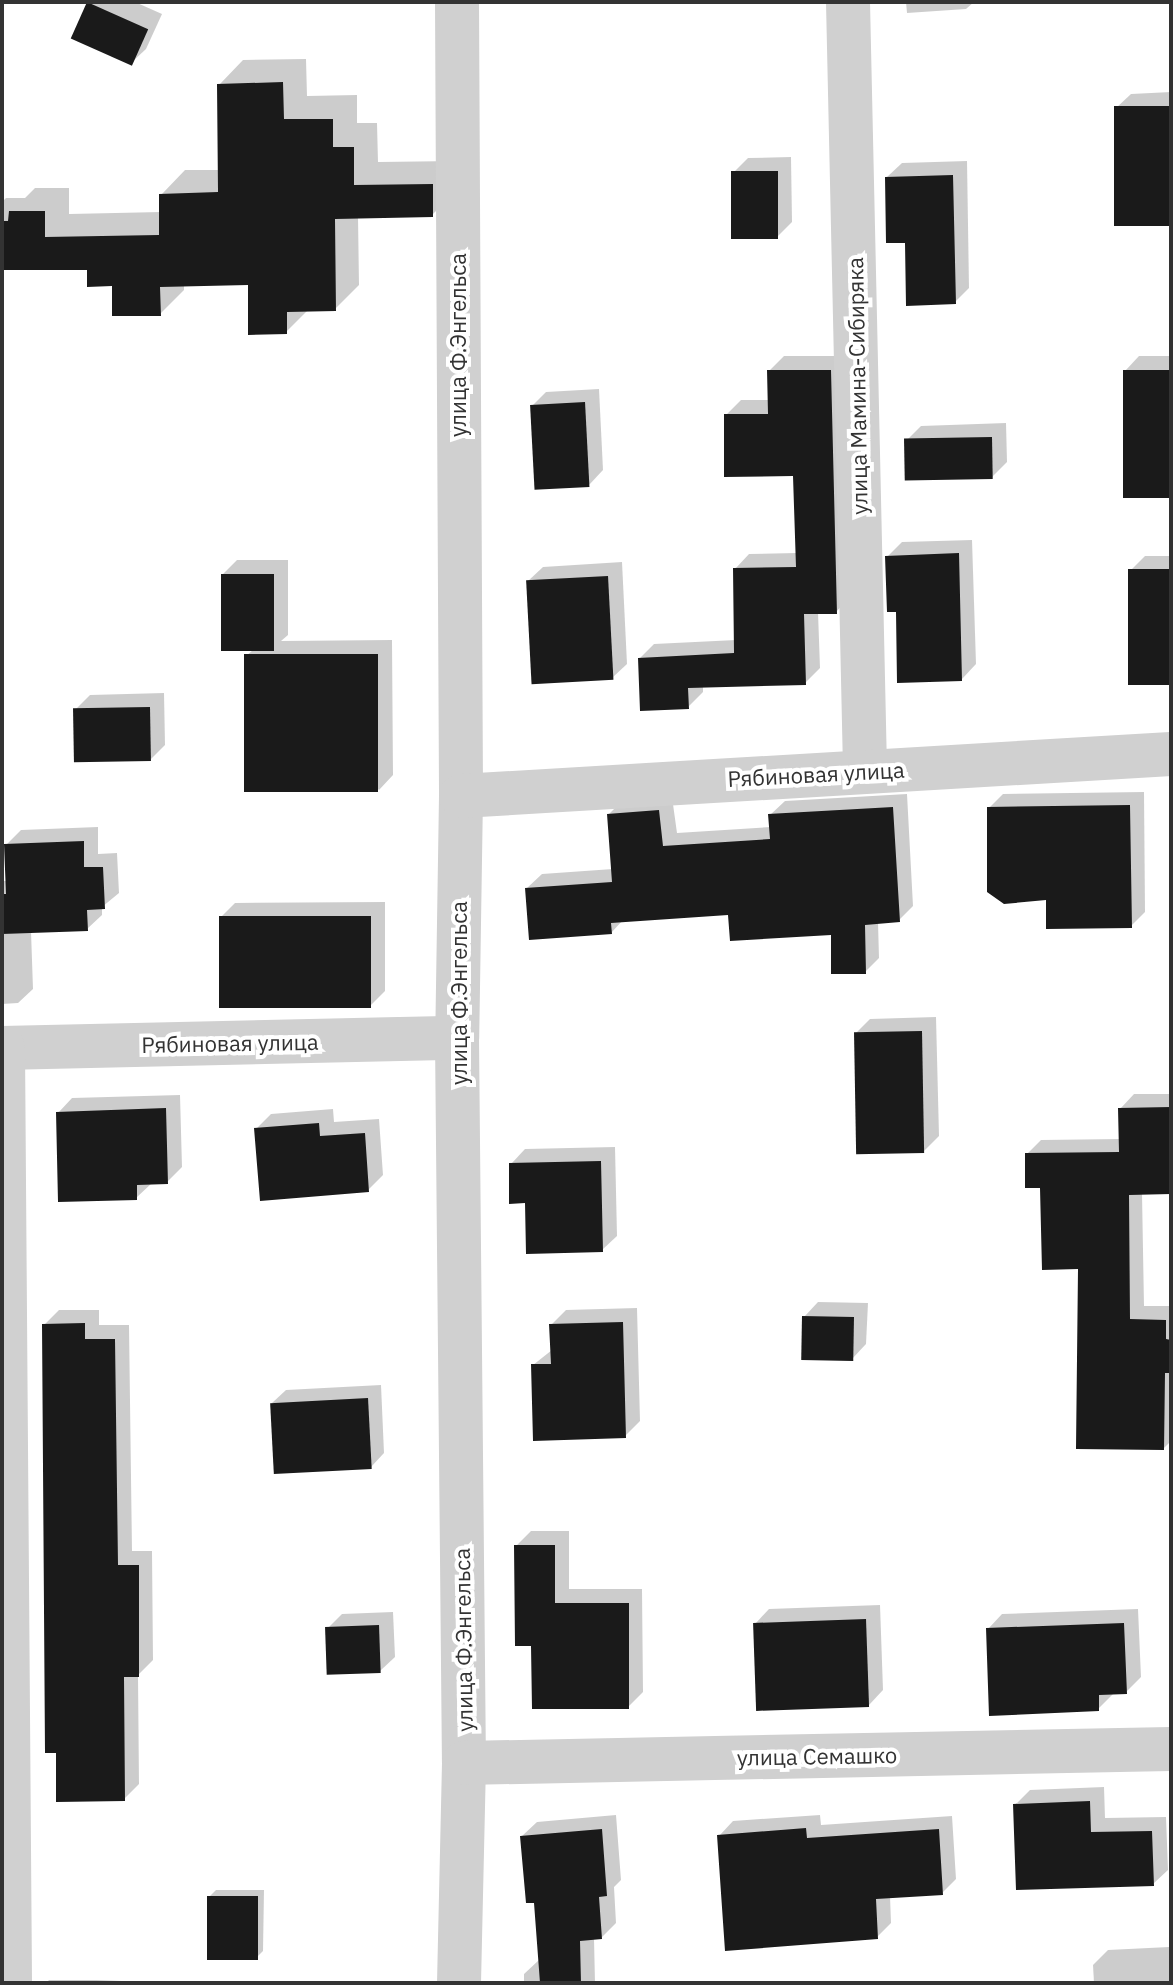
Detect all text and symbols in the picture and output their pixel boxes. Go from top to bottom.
street label: улица Ф.Энгельса [445,253,471,437]
street label: улица Мамина-Сибиряка [842,257,872,515]
street label: Рябиновая улица [727,756,905,792]
street label: улица Ф.Энгельса [446,901,472,1085]
street label: Рябиновая улица [141,1028,319,1058]
street label: улица Ф.Энгельса [448,1548,478,1732]
street label: улица Семашко [737,1741,897,1771]

